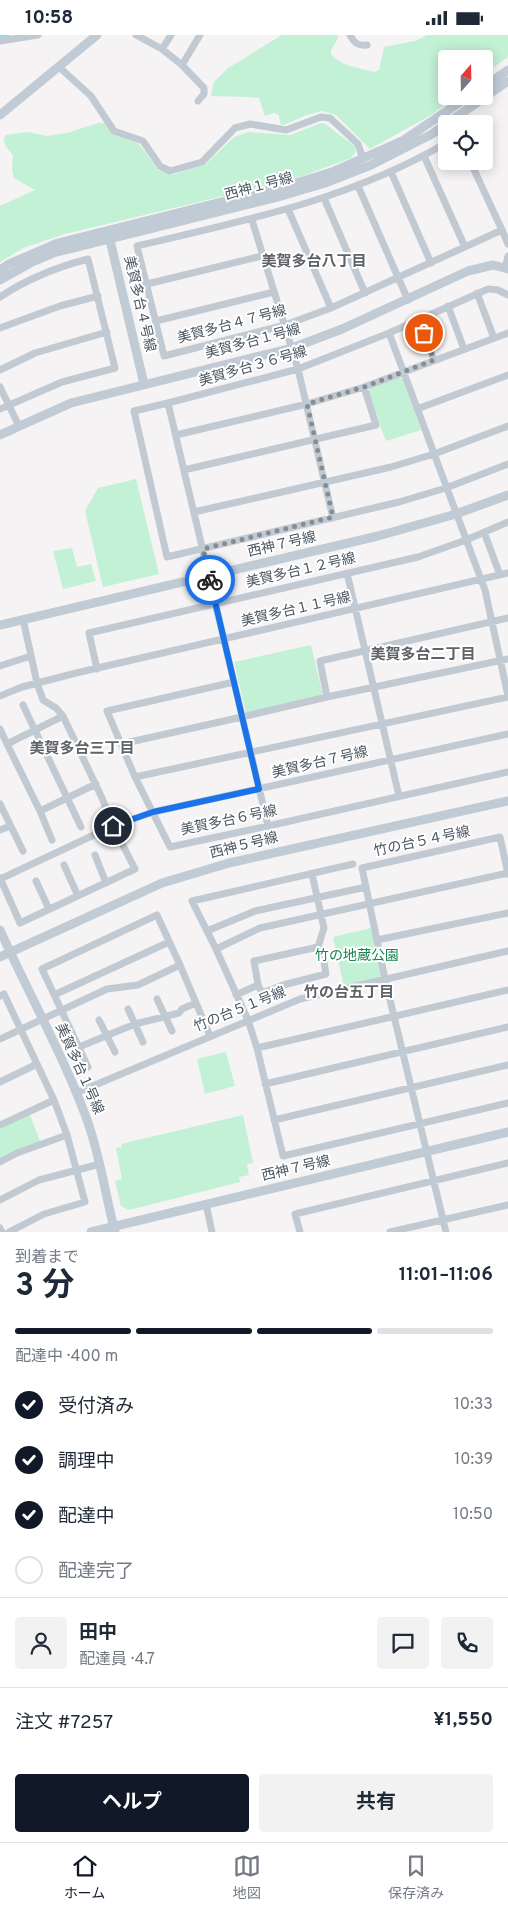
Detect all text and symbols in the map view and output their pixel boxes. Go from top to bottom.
text: 10:58 [25,6,73,30]
north arrow [438,50,492,105]
map controls [438,50,493,170]
button: locate [438,115,493,170]
street label: 西神１号線 [223,170,295,204]
district label: 美賀多台八丁目 [261,253,367,272]
street label: 美賀多台４号線 [120,254,159,354]
street label: 美賀多台４７号線 [175,301,288,348]
pin [403,312,445,354]
icon: bag [410,319,438,347]
street label: 美賀多台１号線 [203,320,303,363]
street label: 美賀多台３６号線 [197,342,309,391]
street label: 西神７号線 [246,529,318,561]
street label: 美賀多台１２号線 [244,549,357,592]
courier [185,555,235,605]
icon: bike [196,566,224,594]
street label: 美賀多台１１号線 [239,588,352,631]
district label: 美賀多台二丁目 [370,646,476,665]
district label: 美賀多台三丁目 [29,740,135,759]
street label: 美賀多台７号線 [270,743,370,782]
street label: 美賀多台６号線 [179,802,279,840]
pin [92,805,134,847]
icon: home [99,812,127,840]
street label: 竹の台５４号線 [372,823,472,861]
street label: 西神５号線 [208,829,280,863]
park label: 竹の地蔵公園 [315,948,399,965]
street label: 竹の台５１号線 [191,983,289,1036]
district label: 竹の台五丁目 [304,984,394,1003]
street label: 美賀多台１号線 [51,1020,108,1117]
street label: 西神７号線 [260,1153,332,1185]
text: 到着まで [15,1248,79,1268]
text: 11:01–11:06 [399,1263,493,1287]
text: 3 分 [15,1267,74,1307]
text: 配達中 · 400 m [15,1347,118,1367]
icon: check [15,1391,43,1419]
text: 受付済み [58,1395,134,1419]
text: 10:33 [454,1395,493,1415]
icon: check [15,1446,43,1474]
text: 調理中 [58,1450,115,1474]
text: 10:39 [454,1450,493,1470]
icon: check [15,1501,43,1529]
text: 配達中 [58,1505,115,1529]
text: 10:50 [453,1505,493,1525]
text: 配達完了 [58,1560,134,1584]
button: person [15,1617,67,1669]
button: chat [377,1617,429,1669]
button: phone [441,1617,493,1669]
text: 田中 [79,1621,117,1645]
text: 配達員 · 4.7 [79,1650,155,1670]
text: ¥1,550 [433,1708,493,1732]
text: 注文 #7257 [15,1711,113,1735]
button: ヘルプ [15,1774,249,1832]
button: 共有 [259,1774,493,1832]
tab: ホーム [64,1852,105,1903]
tab: 地図 [233,1852,261,1903]
tab: 保存済み [388,1852,444,1903]

